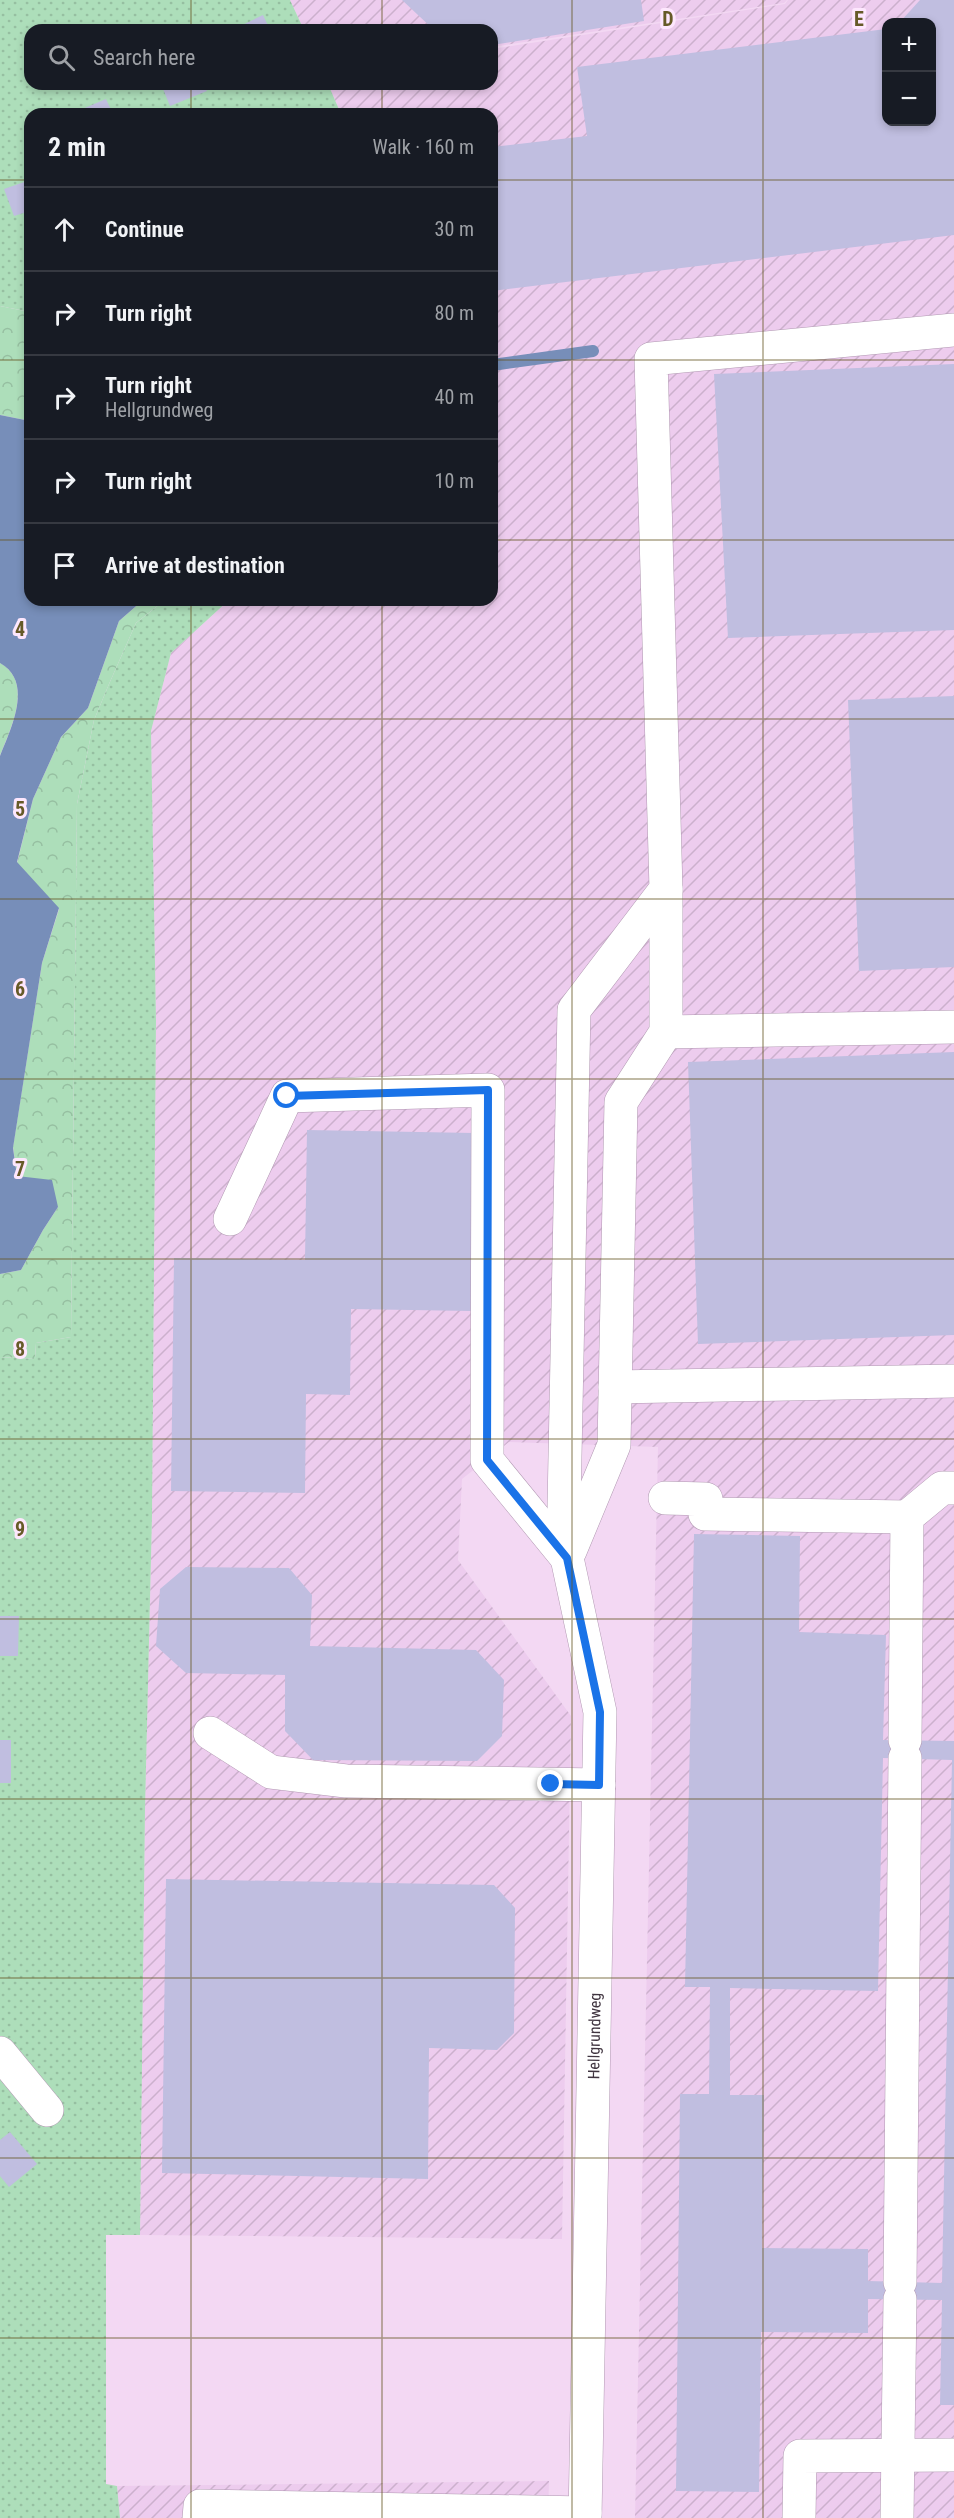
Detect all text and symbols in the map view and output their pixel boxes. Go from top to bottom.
text: D [662,7,674,31]
text: E [854,7,864,31]
map controls [882,18,936,126]
button: + [882,18,936,72]
search box [24,24,498,90]
icon: search [45,41,78,74]
text: Search here [93,45,195,70]
button: − [882,72,936,126]
text: 2 min [48,132,106,162]
text: Walk · 160 m [373,135,474,159]
icon: ahead [48,213,81,246]
text: Continue [105,217,184,242]
text: 30 m [435,217,474,241]
icon: right [48,297,81,330]
text: Turn right [105,301,192,326]
text: 80 m [435,301,474,325]
text: Turn right [105,373,192,398]
icon: right [48,381,81,414]
text: 40 m [435,385,474,409]
text: Hellgrundweg [105,398,213,422]
icon: right [48,465,81,498]
text: Turn right [105,469,192,494]
text: 10 m [435,469,474,493]
icon: arrive [48,549,81,582]
text: Arrive at destination [105,553,285,578]
text: 4 [15,617,25,641]
text: 5 [15,797,25,821]
text: 6 [15,977,25,1001]
route start [273,1082,299,1108]
text: 7 [15,1157,25,1181]
text: 8 [15,1337,25,1361]
text: 9 [15,1517,25,1541]
route end [537,1770,563,1796]
street label: Hellgrundweg [584,1993,604,2080]

